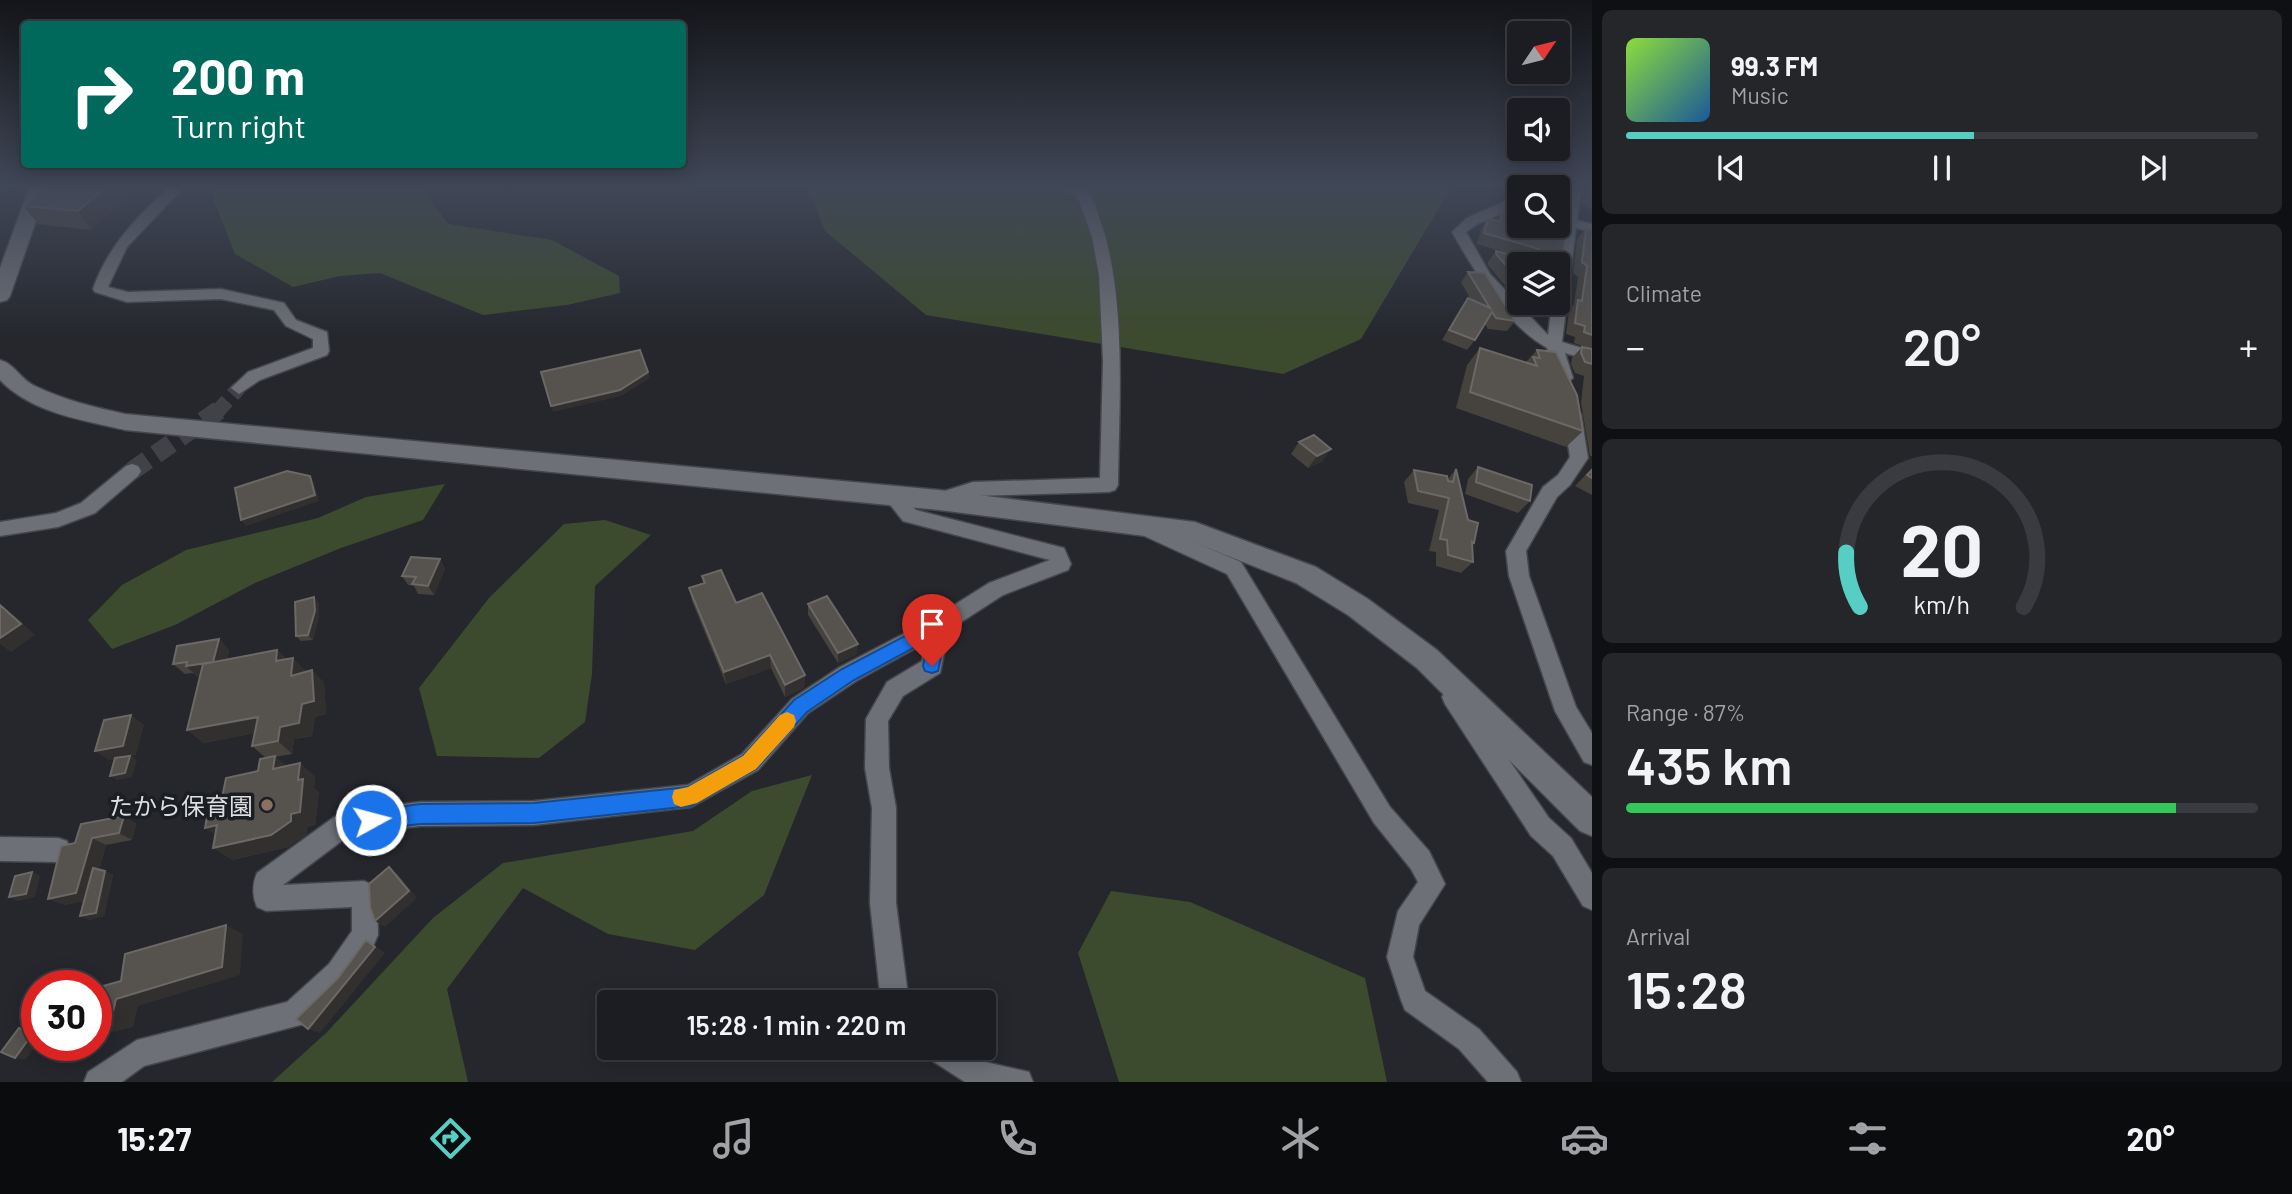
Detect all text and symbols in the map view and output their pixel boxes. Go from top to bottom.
north arrow [1507,21,1570,84]
map controls [1507,21,1570,315]
text: 200 m [171,46,305,105]
icon: right [56,49,147,140]
text: 99.3 FM [1731,50,1818,81]
text: Music [1731,81,1789,109]
button: sound [1507,98,1570,161]
text: Turn right [171,106,306,144]
icon: previous [1712,149,1750,187]
icon: pause [1923,149,1961,187]
icon: next [2134,149,2172,187]
button: search [1507,175,1570,238]
button: layers [1507,252,1570,315]
text: Climate [1626,279,1702,307]
text: 20° [1903,314,1981,376]
text: − [1626,323,1645,369]
text: + [2239,323,2258,369]
text: 20 [1901,504,1983,592]
text: km/h [1914,589,1970,619]
pin [902,594,962,666]
icon: arrive [913,605,951,643]
text: Range · 87% [1626,698,1745,726]
text: 435 km [1626,733,1792,795]
position arrow [334,783,408,857]
place label: たから保育園 [109,791,253,820]
marker: たから保育園 [259,797,275,813]
text: Arrival [1626,922,1690,950]
text: 15:28 [1626,957,1747,1019]
speed limit sign: 30 [21,970,112,1061]
text: 15:28 · 1 min · 220 m [687,1009,906,1040]
icon: directions [426,1114,475,1163]
icon: music [709,1114,758,1163]
icon: phone [993,1114,1042,1163]
icon: climate [1276,1114,1325,1163]
icon: car [1560,1114,1609,1163]
icon: filters [1843,1114,1892,1163]
text: 15:27 [117,1119,191,1157]
text: 20° [2127,1119,2175,1157]

